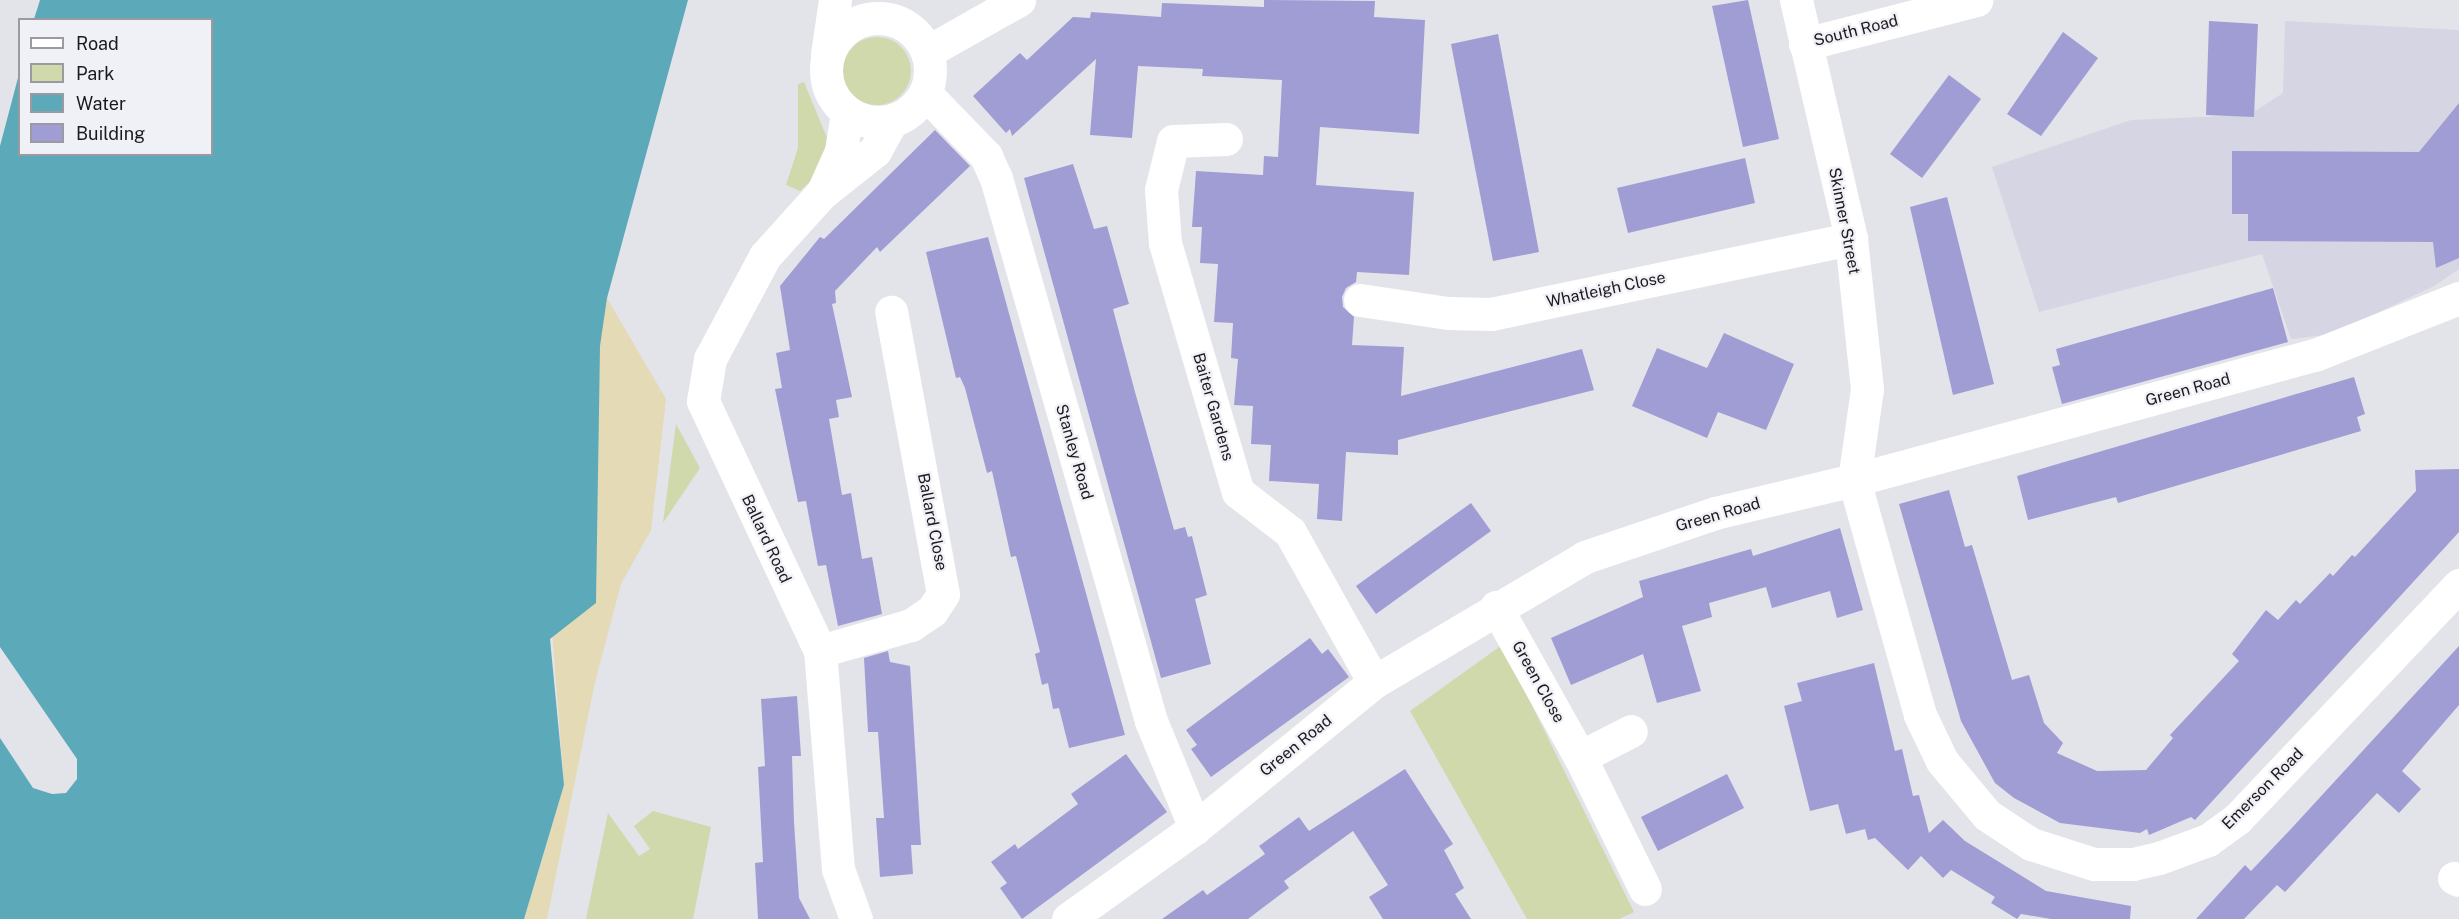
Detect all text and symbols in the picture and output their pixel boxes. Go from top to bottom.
street label: South Road [1812,11,1900,51]
legend [18,18,213,156]
text: Road [76,33,119,54]
text: Park [76,63,114,84]
text: Water [76,93,126,114]
text: Building [76,123,145,144]
street label: Skinner Street [1824,166,1864,276]
street label: Whatleigh Close [1545,268,1667,312]
street label: Baiter Gardens [1188,351,1238,463]
street label: Green Road [2144,369,2232,411]
street label: Stanley Road [1051,402,1097,502]
street label: Ballard Close [913,472,951,572]
street label: Ballard Road [737,492,795,586]
street label: Green Road [1674,494,1762,536]
street label: Green Close [1508,638,1568,726]
street label: Green Road [1256,711,1336,781]
street label: Emerson Road [2218,744,2308,834]

